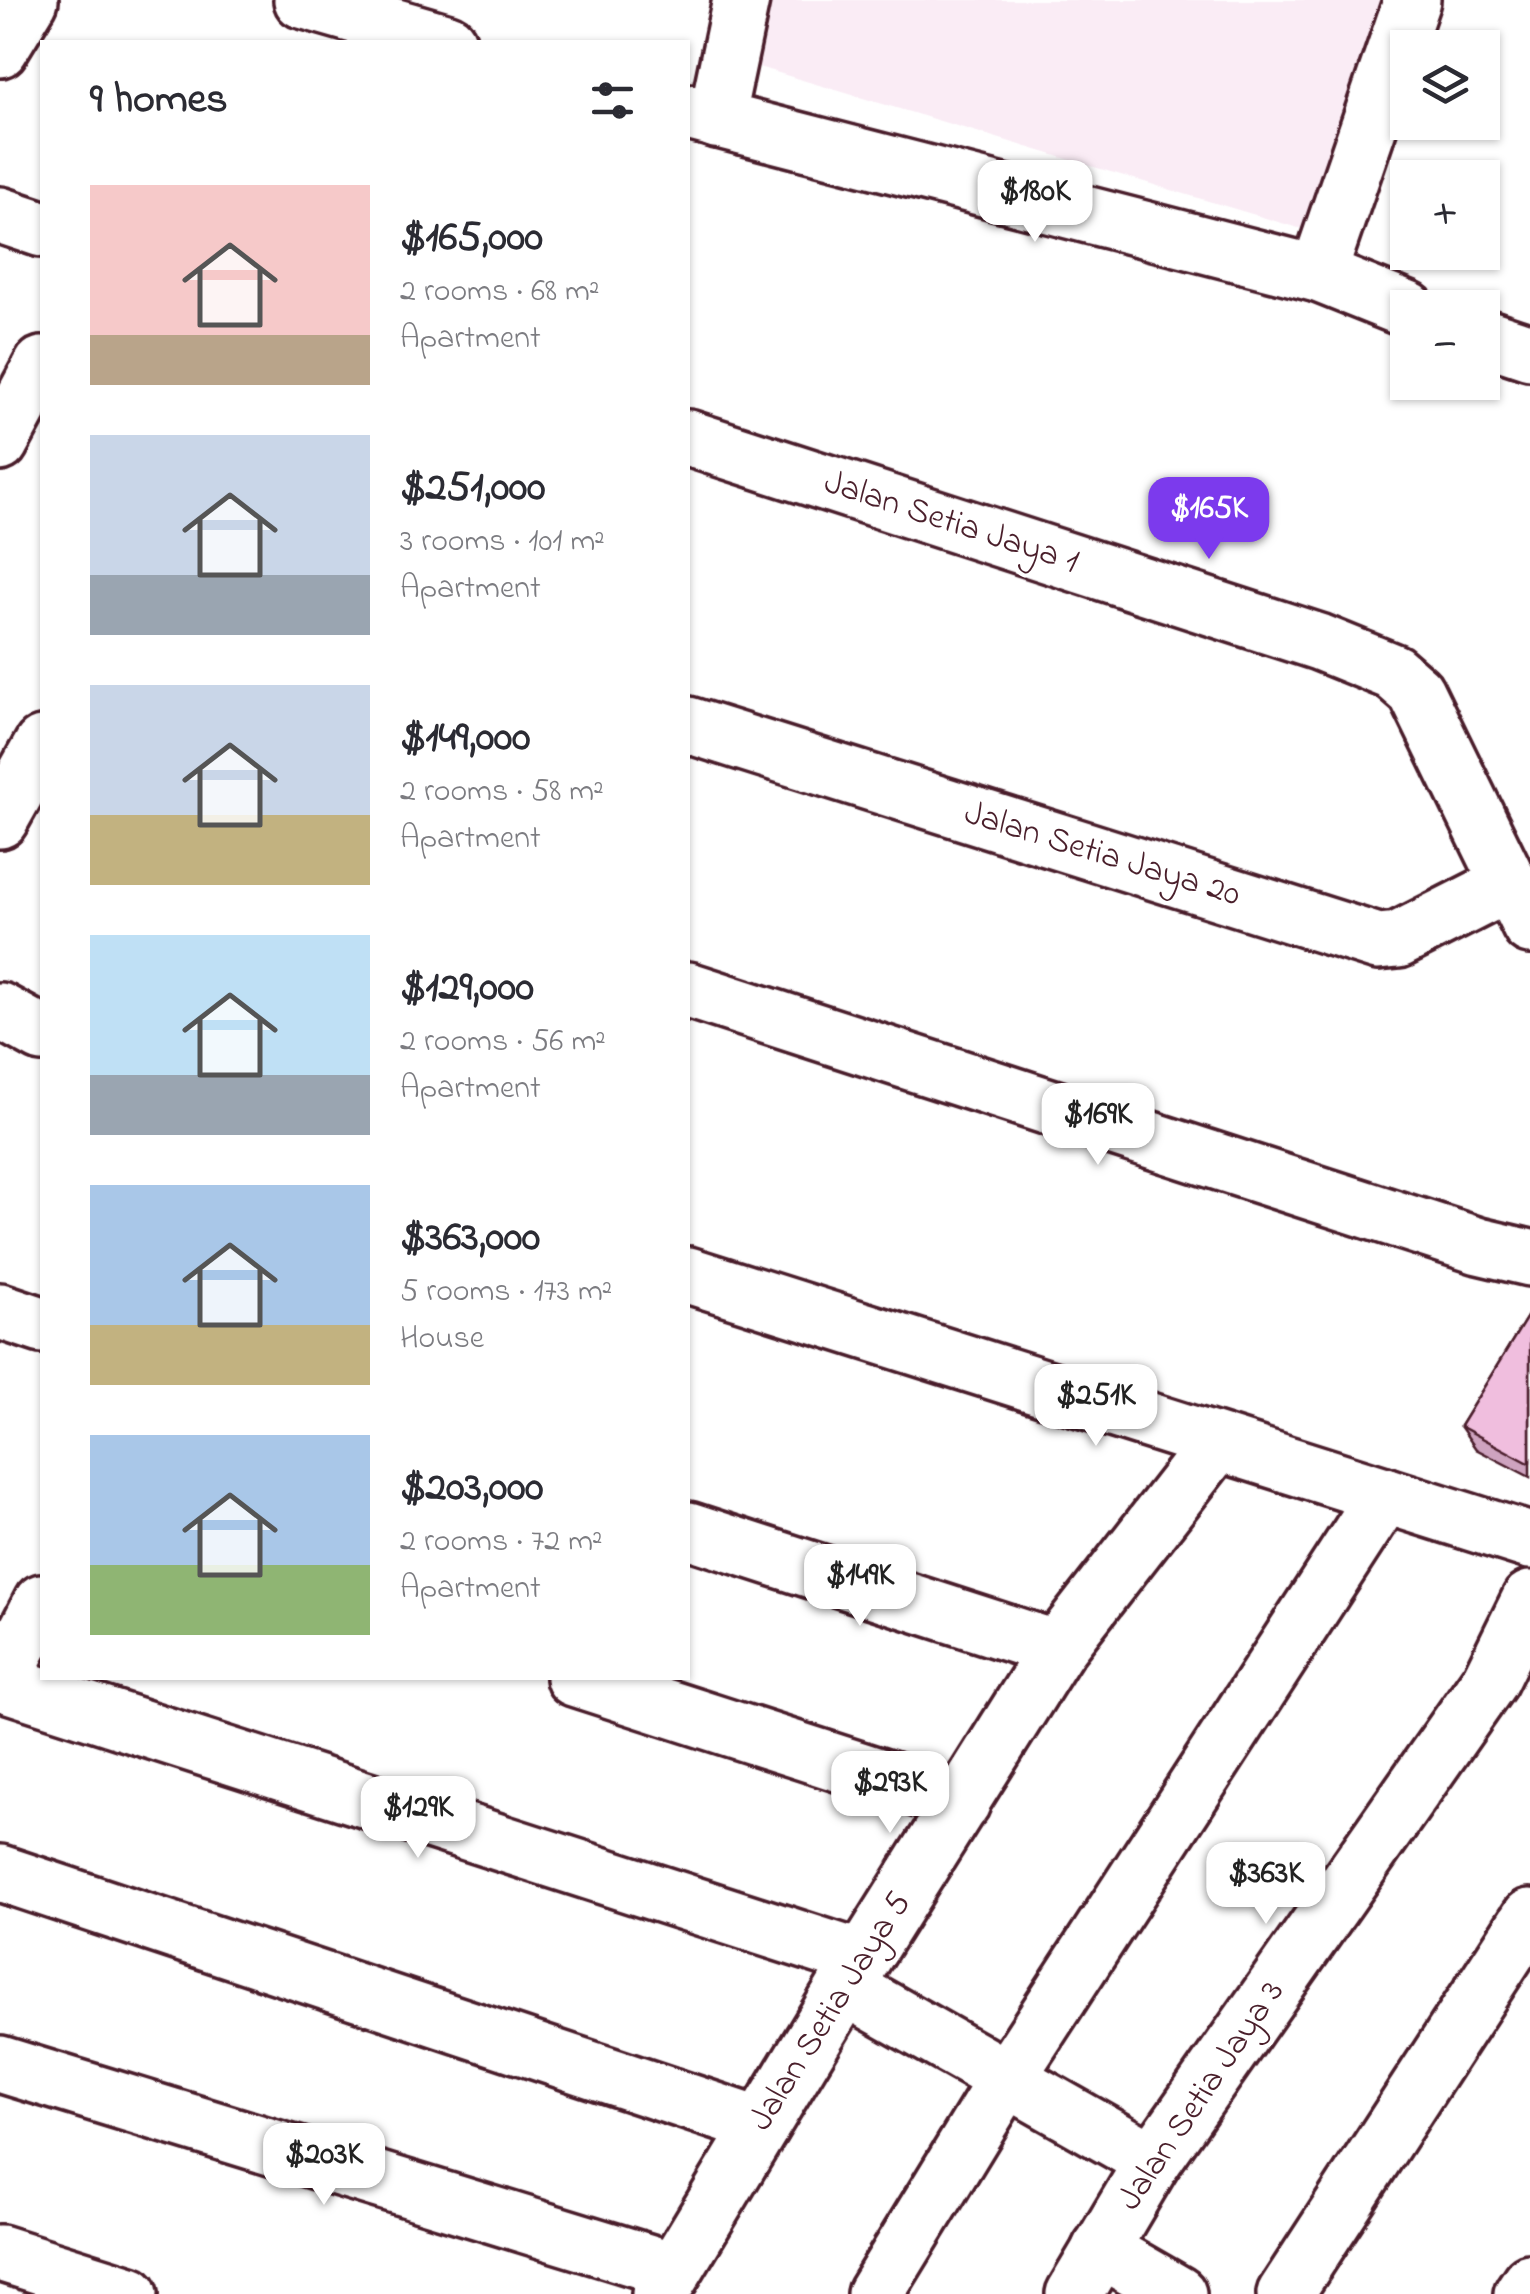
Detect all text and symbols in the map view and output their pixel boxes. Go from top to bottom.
map controls [1390,30,1500,400]
button: layers [1390,30,1500,140]
text: 9 homes [90,70,228,131]
icon: filters [585,73,640,128]
pin: $180K [965,160,1105,245]
button: + [1390,160,1500,270]
text: $180K [1000,169,1070,216]
text: $165,000 [400,208,543,269]
icon: home [170,225,290,345]
text: 2 rooms · 68 m² [400,269,599,316]
button: − [1390,290,1500,400]
text: Apartment [400,316,541,363]
text: $251,000 [400,458,545,519]
street label: Jalan Setia Jaya 1 [817,458,1085,588]
icon: home [170,475,290,595]
pin: $165K [1139,477,1279,562]
text: $165K [1170,486,1248,533]
text: 3 rooms · 101 m² [400,519,605,566]
text: Apartment [400,566,541,613]
text: $149,000 [400,708,530,769]
icon: home [170,725,290,845]
text: 2 rooms · 58 m² [400,769,604,816]
street label: Jalan Setia Jaya 20 [958,789,1246,921]
text: Apartment [400,816,541,863]
text: $129,000 [400,958,534,1019]
icon: home [170,975,290,1095]
text: 2 rooms · 56 m² [400,1019,606,1066]
text: Apartment [400,1066,541,1113]
pin: $169K [1028,1083,1168,1168]
text: $169K [1064,1092,1132,1139]
text: $363,000 [400,1208,540,1269]
icon: home [170,1225,290,1345]
text: 5 rooms · 173 m² [400,1269,612,1316]
text: House [400,1316,484,1363]
pin: $251K [1026,1364,1166,1449]
text: $251K [1056,1373,1136,1420]
text: $203,000 [400,1458,543,1519]
icon: home [170,1475,290,1595]
text: 2 rooms · 72 m² [400,1519,602,1566]
pin: $149K [790,1544,930,1629]
text: $149K [826,1553,894,1600]
text: Apartment [400,1566,541,1613]
pin: $293K [820,1751,960,1836]
text: $293K [853,1760,927,1807]
pin: $129K [348,1776,488,1861]
text: $129K [383,1785,453,1832]
pin: $363K [1196,1842,1336,1927]
text: $363K [1228,1851,1304,1898]
street label: Jalan Setia Jaya 5 [737,1882,925,2142]
street label: Jalan Setia Jaya 3 [1106,1971,1298,2221]
pin: $203K [254,2123,394,2208]
text: $203K [285,2132,363,2179]

